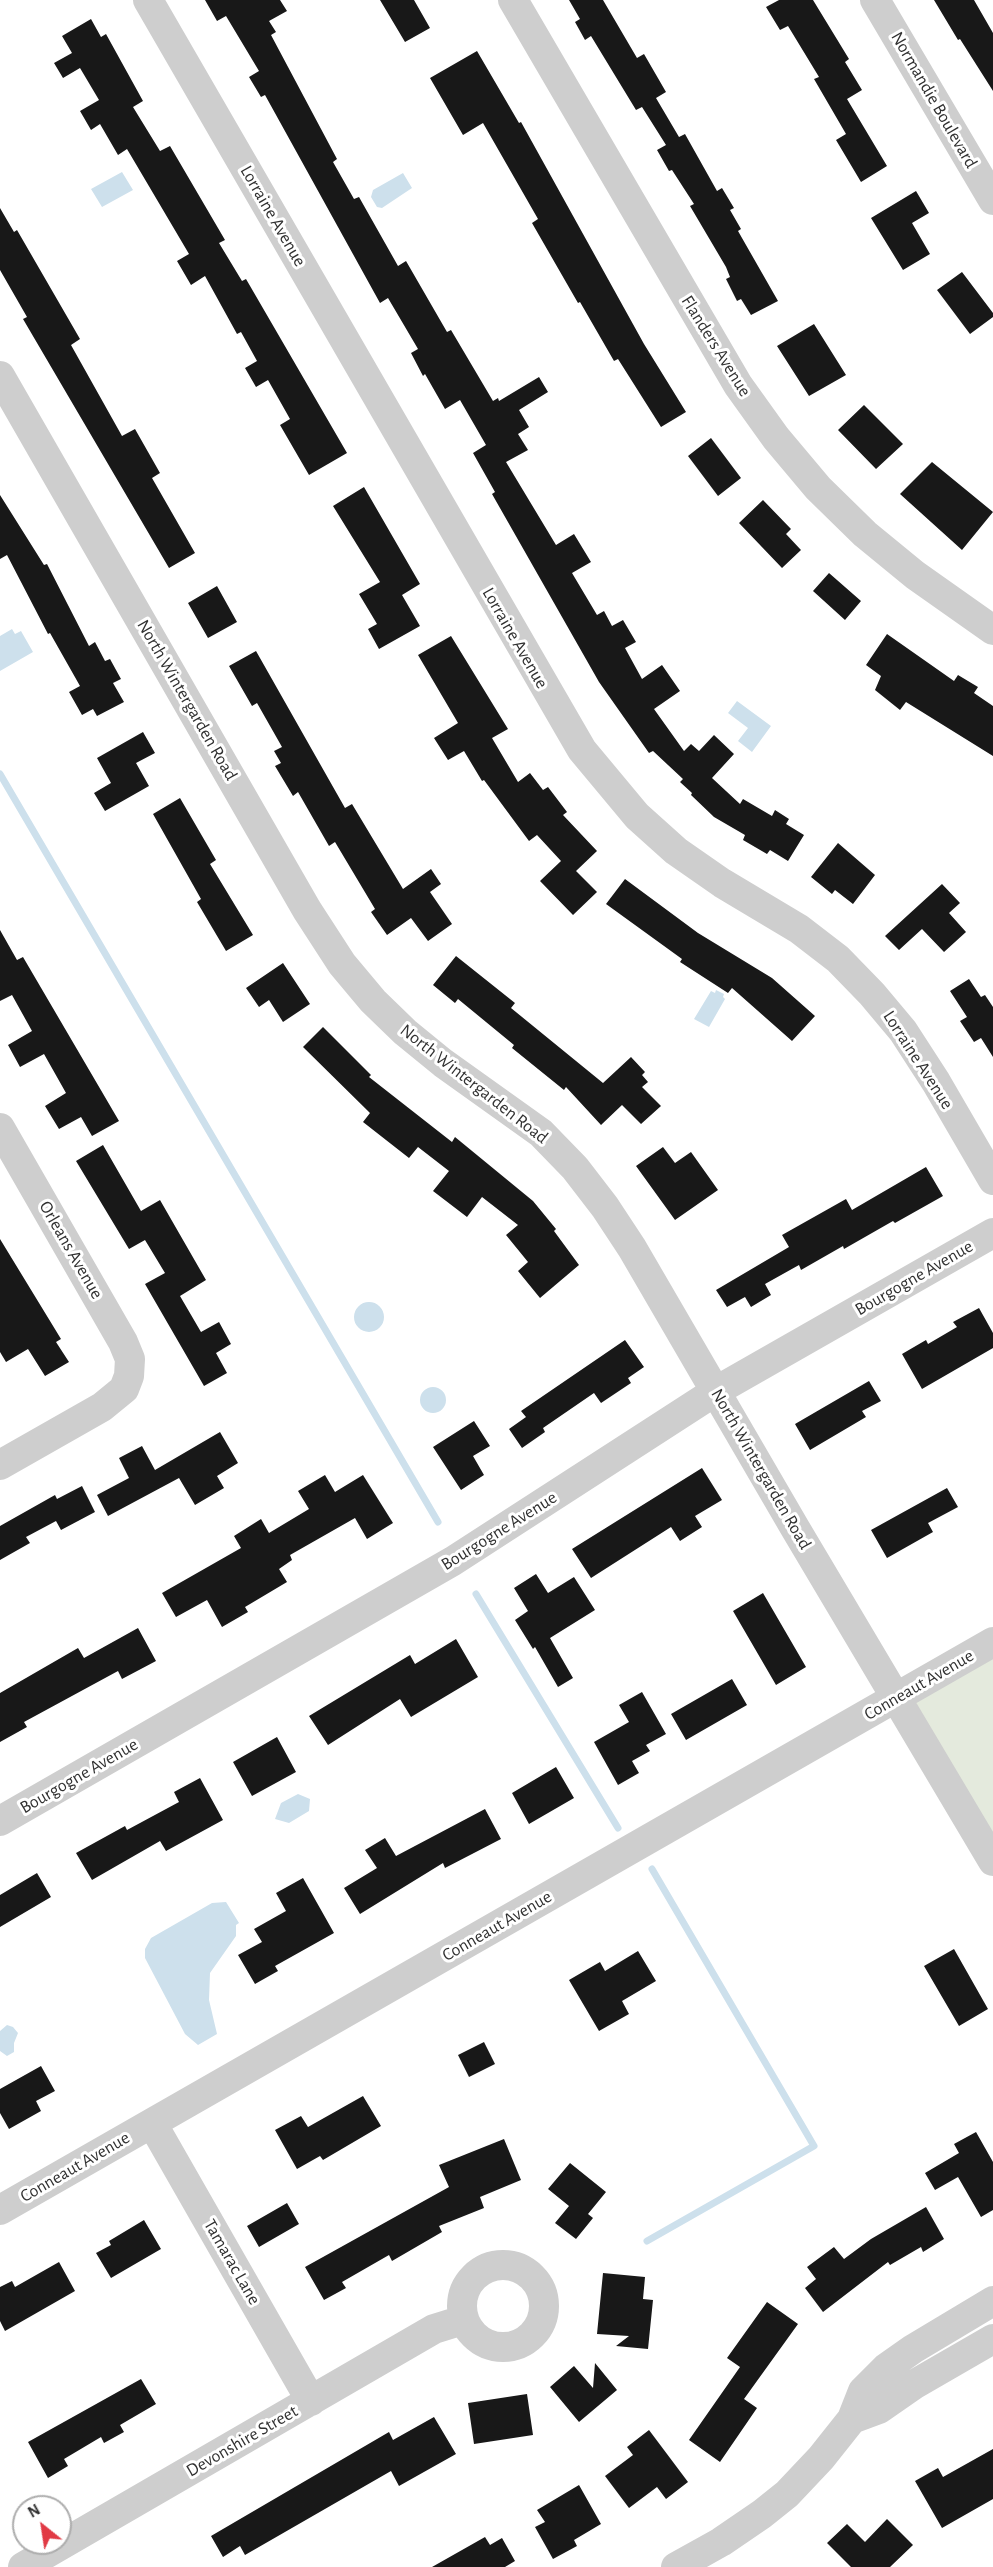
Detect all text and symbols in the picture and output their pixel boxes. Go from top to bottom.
street label: Normandie Boulevard [886,28,982,172]
street label: Lorraine Avenue [235,162,311,270]
street label: Flanders Avenue [676,291,756,401]
street label: Lorraine Avenue [477,584,553,692]
street label: North Wintergarden Road [132,616,242,784]
street label: Lorraine Avenue [878,1007,958,1113]
street label: North Wintergarden Road [396,1019,552,1149]
street label: Orleans Avenue [34,1197,108,1303]
street label: Bourgogne Avenue [851,1236,977,1320]
street label: North Wintergarden Road [706,1385,816,1553]
street label: Bourgogne Avenue [437,1487,561,1575]
street label: Conneaut Avenue [860,1645,978,1725]
street label: Bourgogne Avenue [16,1734,142,1818]
street label: Conneaut Avenue [438,1886,556,1966]
street label: Conneaut Avenue [16,2127,134,2207]
street label: Tamarac Lane [199,2215,265,2309]
street label: Devonshire Street [182,2400,302,2482]
north arrow [12,2495,72,2555]
text: N [25,2501,43,2521]

